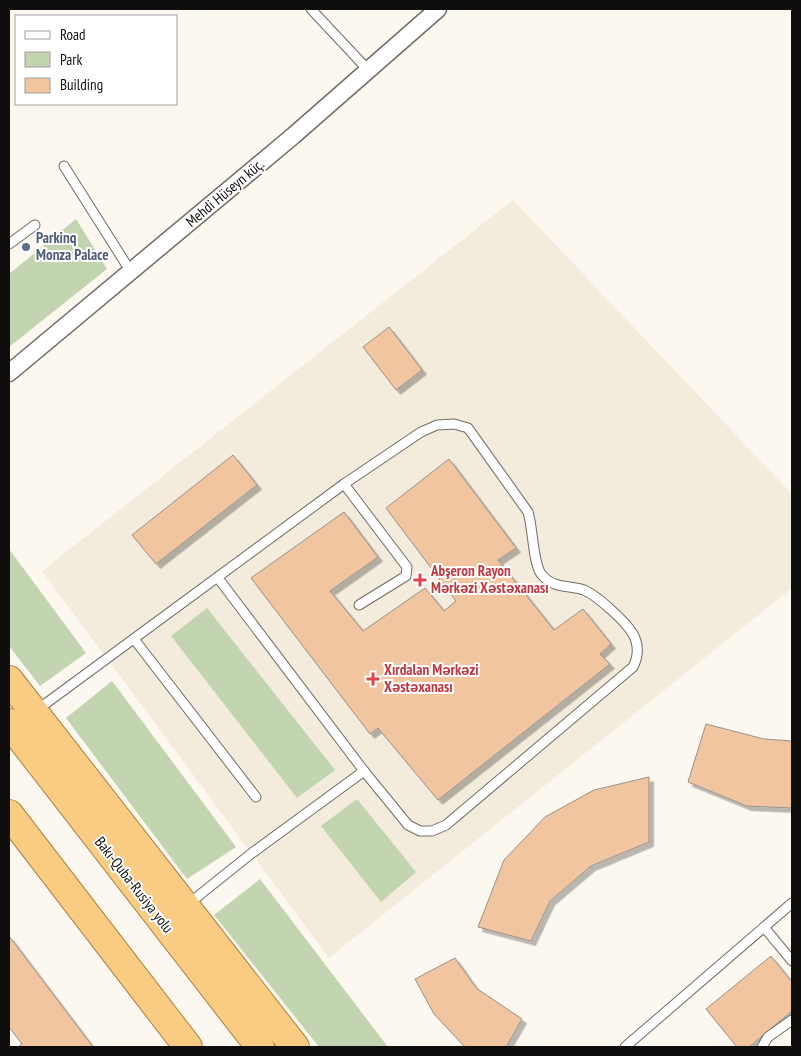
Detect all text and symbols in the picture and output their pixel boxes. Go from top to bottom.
legend [15,15,178,105]
text: Road [60,25,86,44]
text: Park [60,50,82,69]
text: Building [60,75,103,94]
street label: Mehdi Hüseyn küç. [182,154,268,231]
place label: Parkinq Monza Palace [36,228,109,264]
marker: Parkinq Monza Palace [20,241,32,253]
place label: Abşeron Rayon Mərkəzi Xəstəxanası [430,561,549,597]
marker: Abşeron Rayon Mərkəzi Xəstəxanası [413,573,427,587]
place label: Xırdalan Mərkəzi Xəstəxanası [384,660,479,696]
marker: Xırdalan Mərkəzi Xəstəxanası [366,672,380,686]
street label: Bakı-Quba-Rusiya yolu [91,833,178,937]

